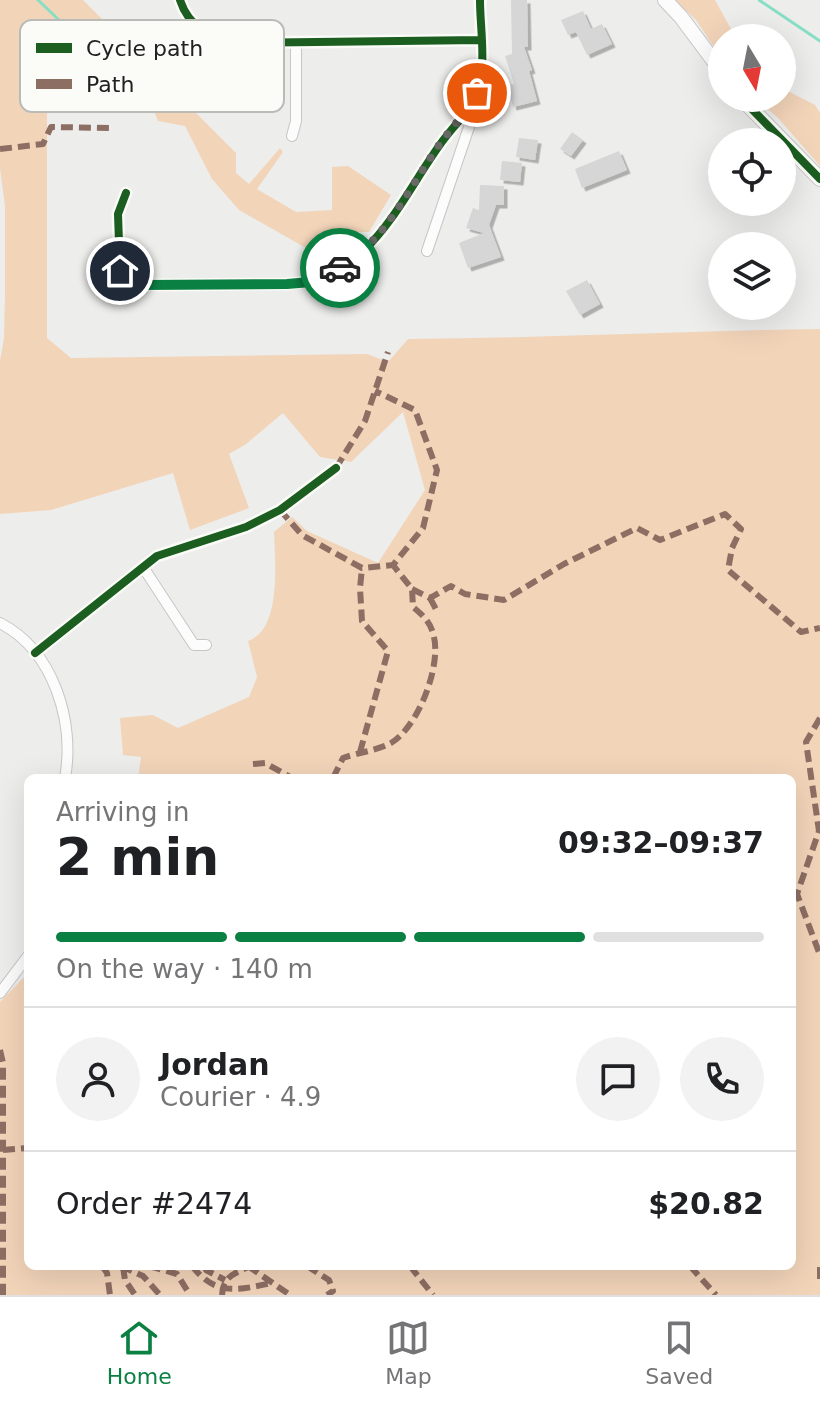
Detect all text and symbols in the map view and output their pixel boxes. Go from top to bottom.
legend [20,20,284,112]
north arrow [708,24,796,112]
map controls [708,24,796,320]
text: Cycle path [86,36,203,61]
pin [443,59,511,127]
icon: bag [455,71,499,115]
text: Path [86,72,134,97]
button: locate [708,128,796,216]
courier [300,228,380,308]
button: layers [708,232,796,320]
pin [86,237,154,305]
icon: car [318,246,362,290]
icon: home [98,249,142,293]
text: Arriving in [56,797,190,827]
text: 09:32–09:37 [558,825,764,860]
text: 2 min [56,827,219,887]
text: On the way · 140 m [56,954,313,984]
button: person [56,1037,140,1121]
button: chat [576,1037,660,1121]
button: phone [680,1037,764,1121]
text: Jordan [160,1047,270,1082]
text: Courier · 4.9 [160,1082,321,1112]
text: Order #2474 [56,1186,252,1221]
text: $20.82 [648,1186,764,1221]
tab: Home [107,1316,172,1389]
tab: Map [385,1316,432,1389]
tab: Saved [645,1316,713,1389]

